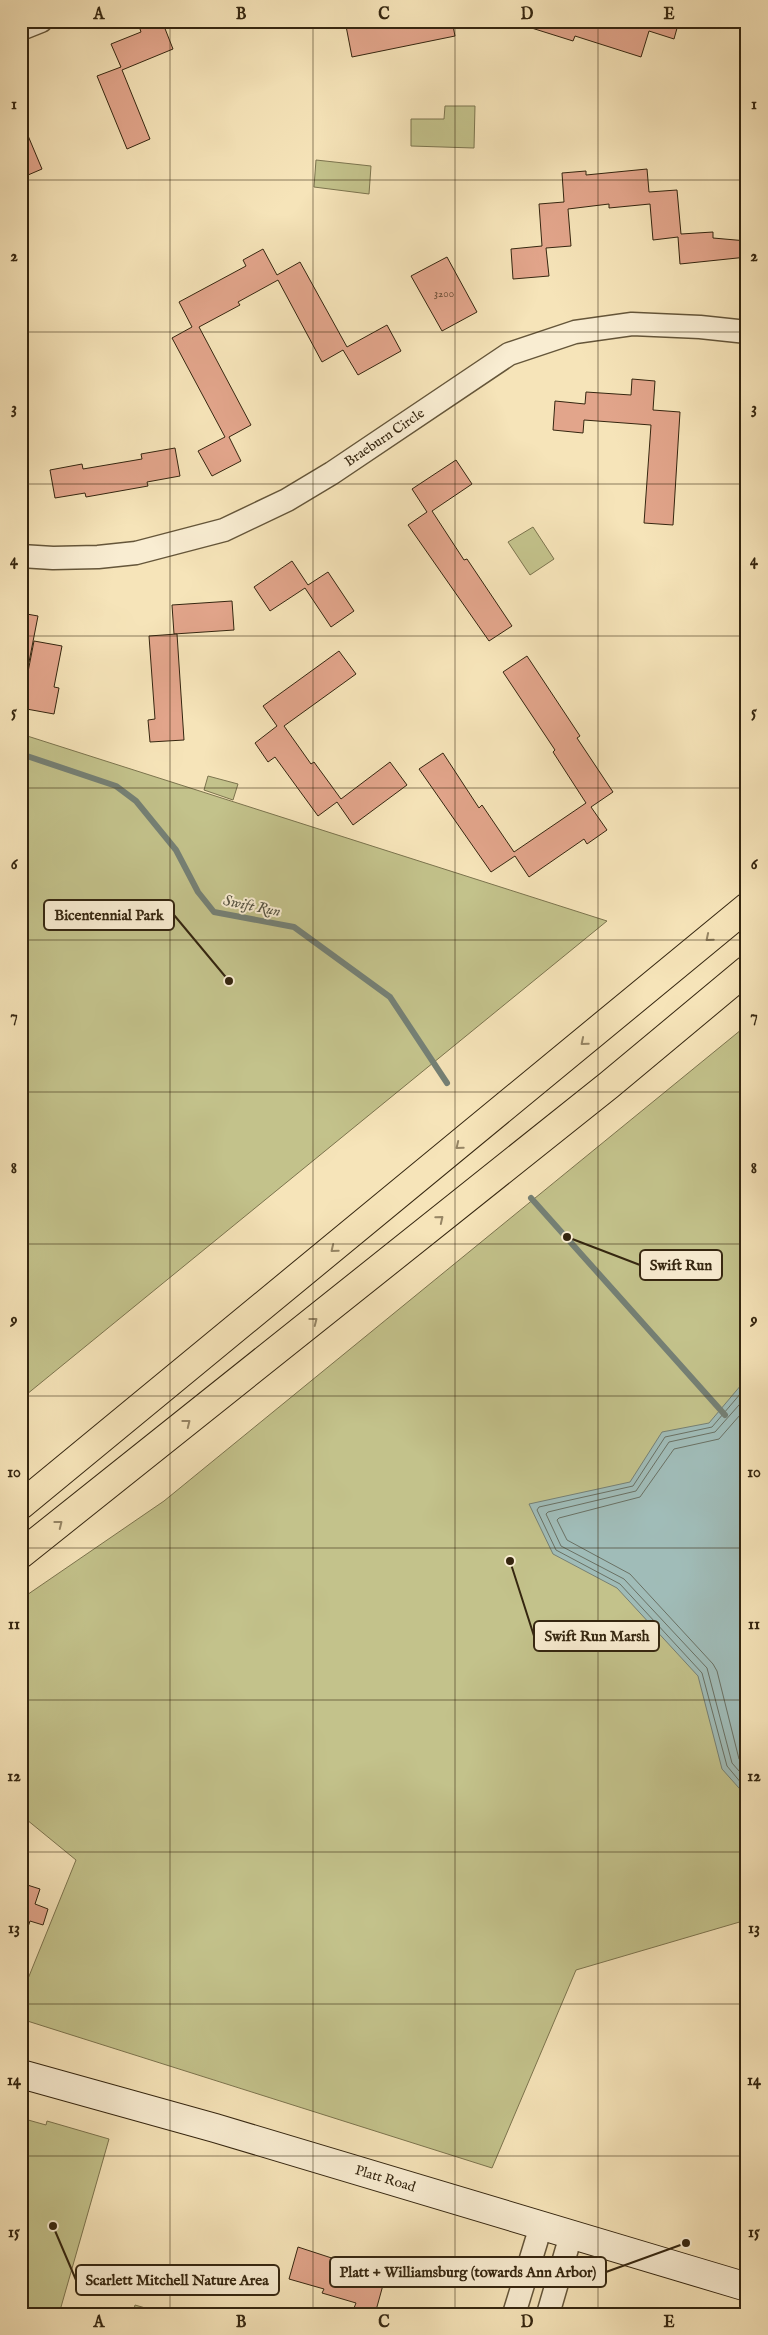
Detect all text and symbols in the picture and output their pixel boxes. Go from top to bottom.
text: A [93,5,106,25]
text: B [236,5,247,25]
text: C [378,5,390,25]
text: D [521,5,534,25]
text: E [663,5,675,25]
text: 1 [11,95,17,115]
text: 1 [751,95,757,115]
text: 2 [10,247,18,267]
text: 2 [750,247,758,267]
house number: 3200 [434,287,454,301]
text: 3 [11,399,17,419]
text: 3 [751,399,757,419]
street label: Braeburn Circle [341,404,429,471]
text: 4 [10,551,19,571]
text: 4 [750,551,759,571]
text: 5 [11,703,17,723]
text: 5 [751,703,757,723]
text: 6 [11,855,19,875]
text: 6 [751,855,759,875]
water label: Swift Run [222,891,282,921]
callout: Bicentennial Park [44,900,174,930]
text: Bicentennial Park [54,906,165,925]
one-way arrow [706,932,715,941]
text: 7 [10,1007,18,1027]
text: 7 [750,1007,758,1027]
one-way arrow [581,1036,590,1045]
one-way arrow [456,1140,465,1148]
text: 8 [11,1159,17,1179]
text: 8 [751,1159,757,1179]
one-way arrow [434,1216,443,1224]
one-way arrow [330,1243,339,1252]
callout: Swift Run [640,1250,722,1280]
text: Swift Run [650,1256,712,1275]
text: 9 [10,1311,18,1331]
text: 9 [750,1311,758,1331]
one-way arrow [308,1319,317,1327]
one-way arrow [181,1419,190,1428]
text: 10 [7,1463,21,1483]
text: 10 [747,1463,761,1483]
one-way arrow [54,1520,63,1529]
text: 11 [8,1615,20,1635]
text: 11 [748,1615,760,1635]
callout: Swift Run Marsh [534,1621,659,1651]
text: Swift Run Marsh [545,1627,650,1646]
text: 12 [7,1767,21,1787]
text: 12 [747,1767,761,1787]
text: 13 [8,1919,20,1939]
text: 13 [748,1919,760,1939]
text: 14 [7,2071,22,2091]
text: 14 [747,2071,762,2091]
street label: Platt Road [353,2161,418,2197]
text: 15 [8,2223,20,2243]
text: 15 [748,2223,760,2243]
callout: Platt + Williamsburg (towards Ann Arbor) [330,2257,606,2287]
text: Platt + Williamsburg (towards Ann Arbor) [340,2263,597,2282]
callout: Scarlett Mitchell Nature Area [76,2265,279,2295]
text: Scarlett Mitchell Nature Area [85,2271,269,2290]
text: A [93,2313,106,2333]
text: B [236,2313,247,2333]
text: C [378,2313,390,2333]
text: D [521,2313,534,2333]
text: E [663,2313,675,2333]

